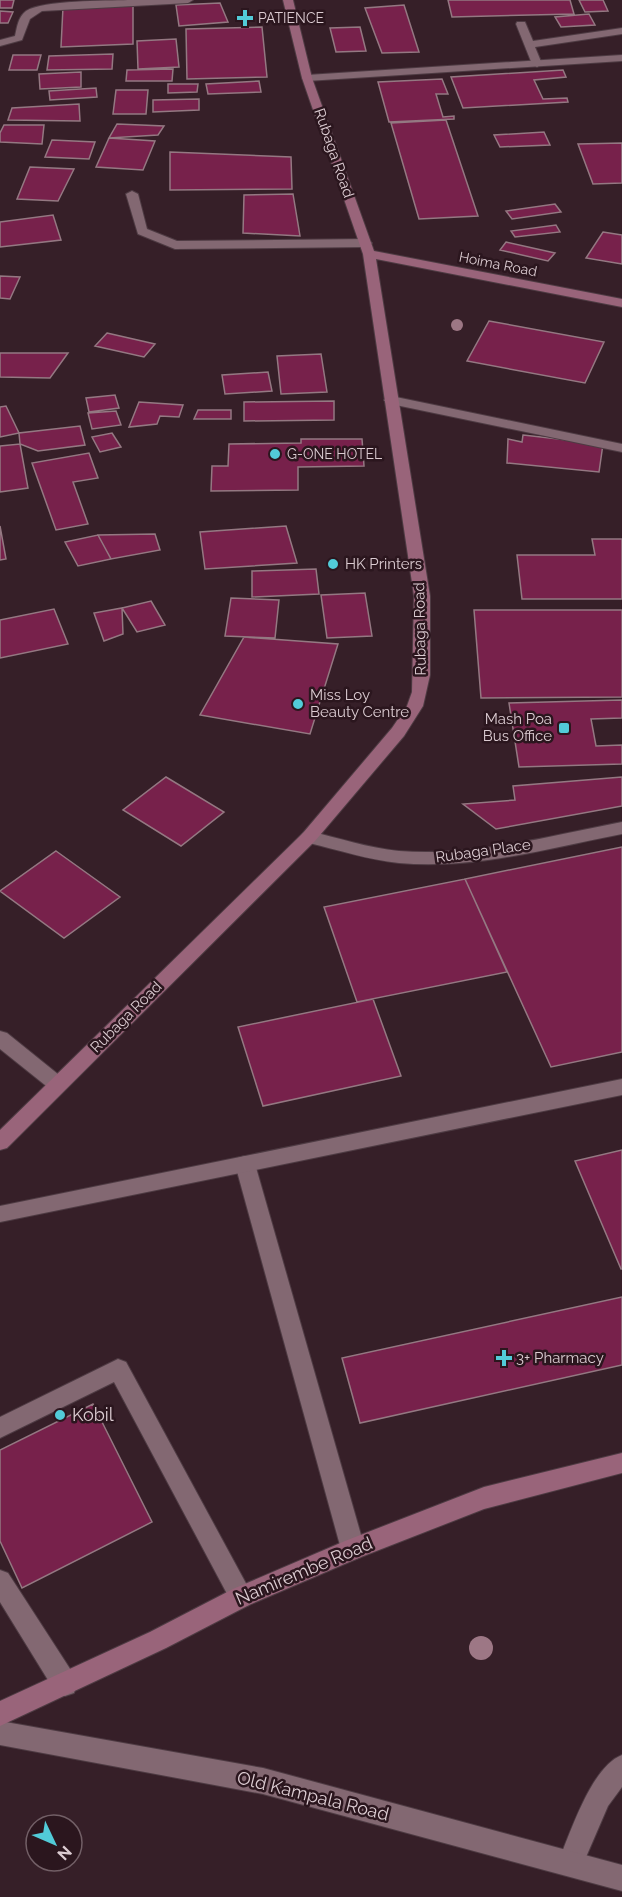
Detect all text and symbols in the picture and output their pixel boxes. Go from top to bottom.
marker: PATIENCE [236,9,254,27]
place label: PATIENCE [258,10,324,26]
street label: Rubaga Road [310,106,358,200]
street label: Hoima Road [458,249,538,279]
place label: G-ONE HOTEL [287,446,382,462]
marker: G-ONE HOTEL [268,447,282,461]
place label: HK Printers [345,555,422,573]
marker: HK Printers [326,557,340,571]
street label: Rubaga Road [410,582,430,676]
place label: Miss Loy Beauty Centre [310,686,409,721]
marker: Miss Loy Beauty Centre [291,697,305,711]
place label: Mash Poa Bus Office [483,710,552,745]
marker: Mash Poa Bus Office [557,721,571,735]
street label: Rubaga Place [434,835,532,867]
street label: Rubaga Road [87,978,165,1056]
place label: 3+ Pharmacy [516,1349,604,1367]
marker: 3+ Pharmacy [497,1351,511,1365]
place label: Kobil [72,1404,114,1425]
marker: Kobil [53,1408,67,1422]
street label: Namirembe Road [232,1532,375,1609]
street label: Old Kampala Road [235,1767,391,1825]
north arrow [24,1813,84,1873]
text: N [53,1842,76,1864]

